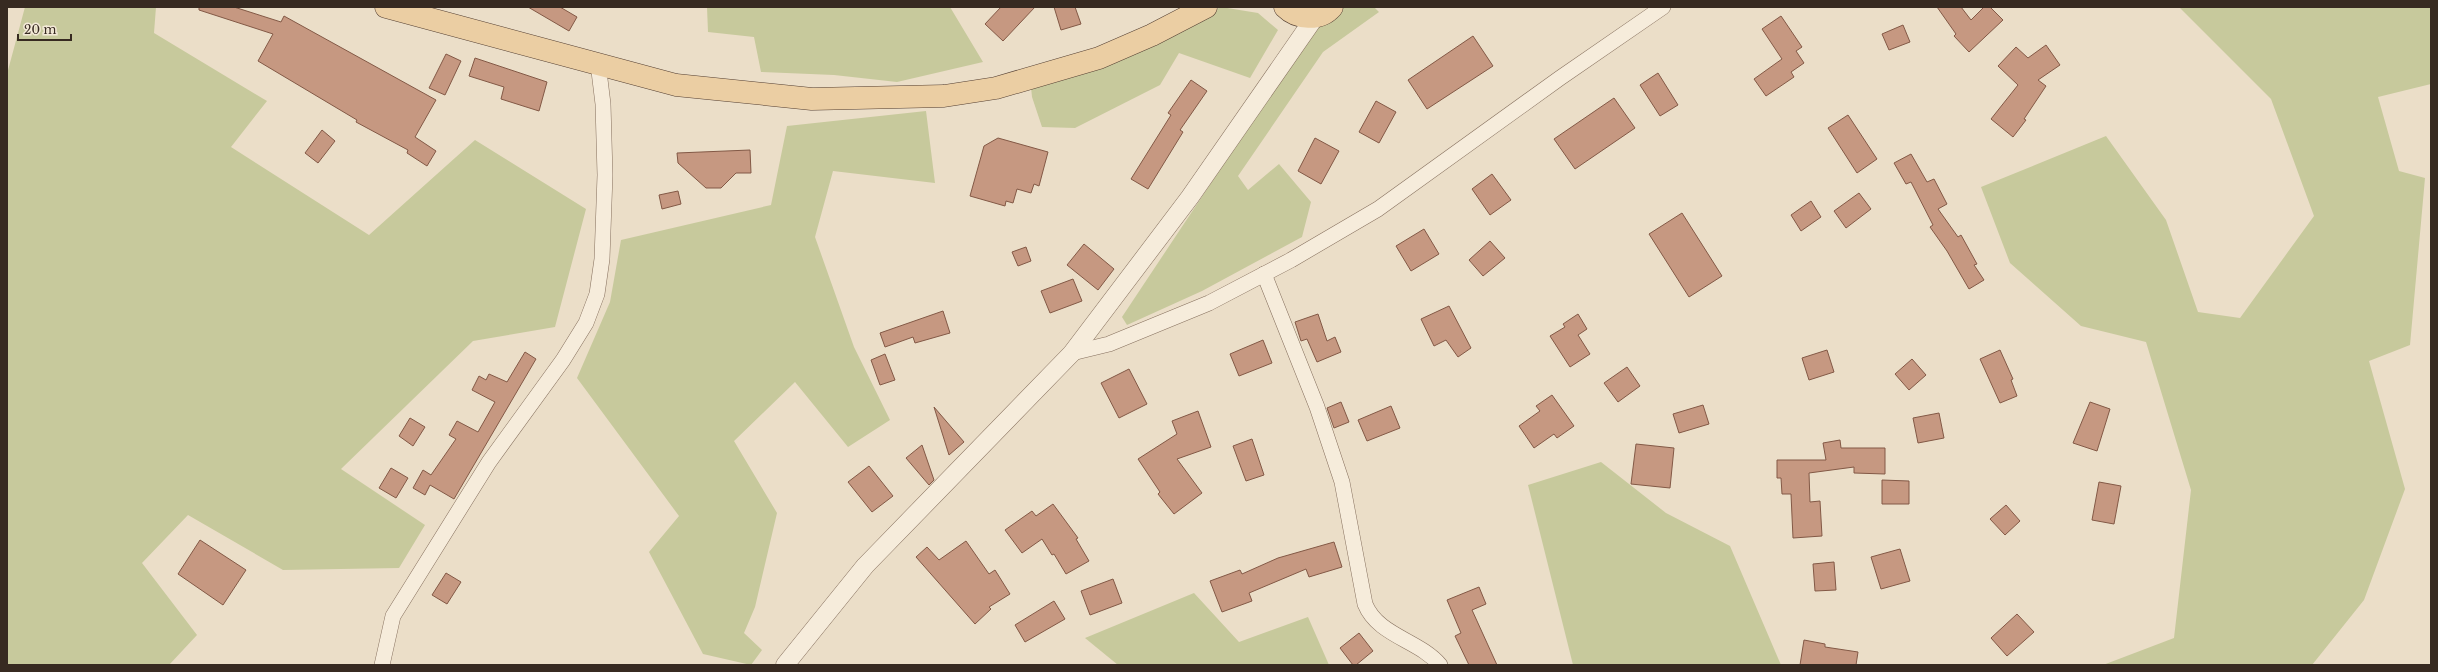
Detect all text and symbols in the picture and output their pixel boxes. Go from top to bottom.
scale bar [18,16,71,42]
text: 20 m [24,22,56,37]

